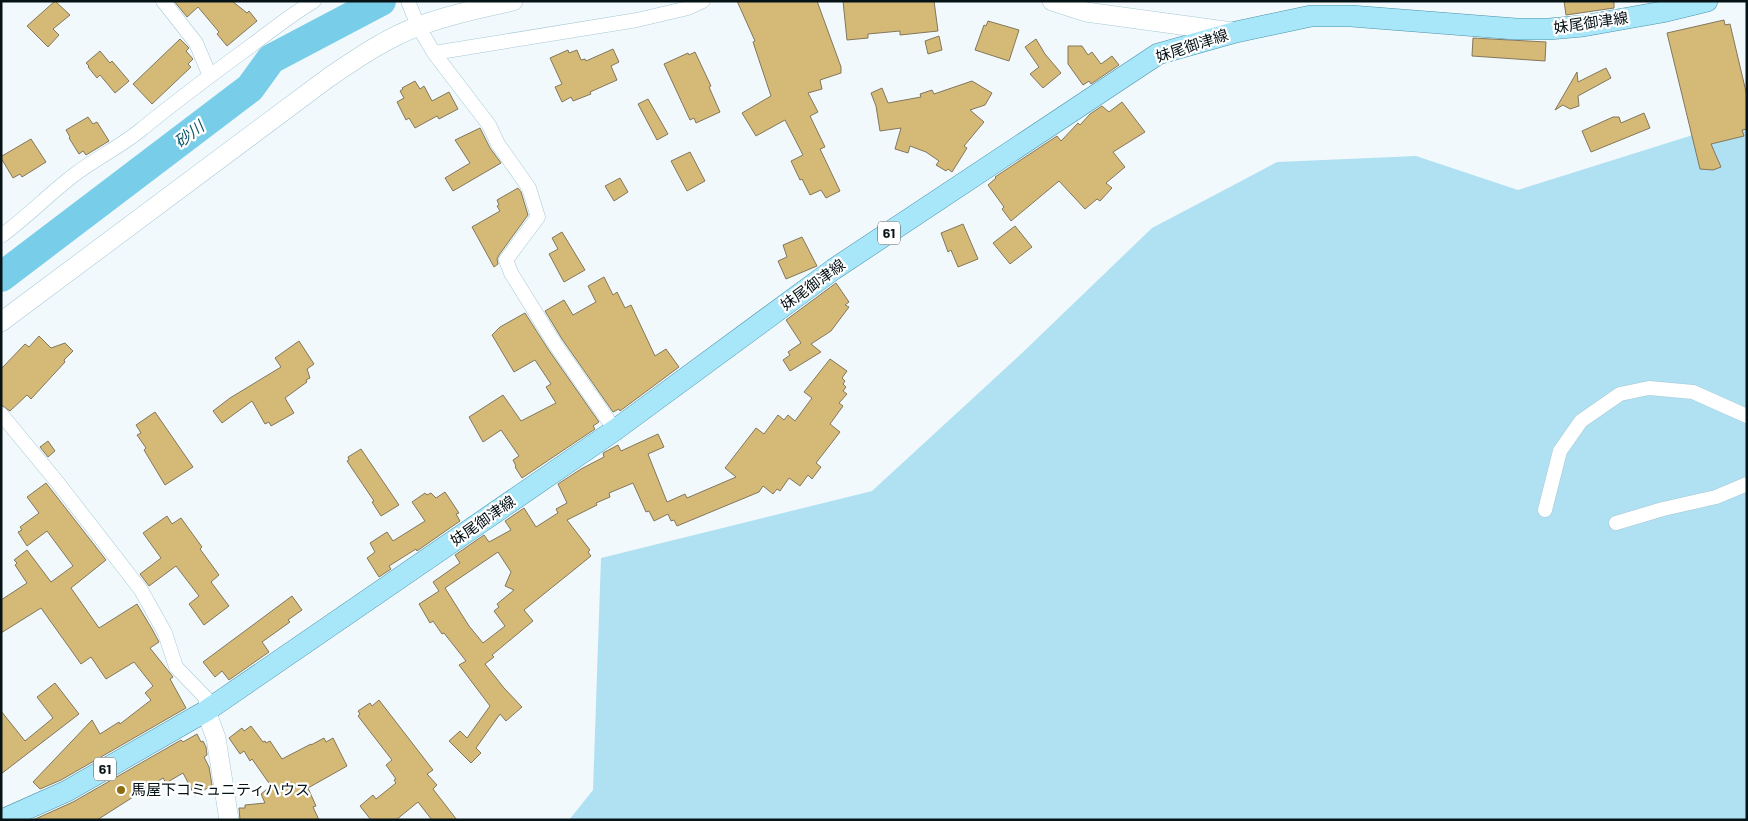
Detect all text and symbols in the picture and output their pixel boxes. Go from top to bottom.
street label: 妹尾御津線 [1552,8,1629,36]
street label: 妹尾御津線 [1153,25,1230,65]
water label: 砂川 [170,115,209,151]
road number: 61 [878,222,900,244]
street label: 妹尾御津線 [777,255,848,314]
street label: 妹尾御津線 [447,491,518,549]
road number: 61 [94,758,116,781]
place label: 馬屋下コミュニティハウス [131,780,310,798]
marker: 馬屋下コミュニティハウス [115,784,127,796]

